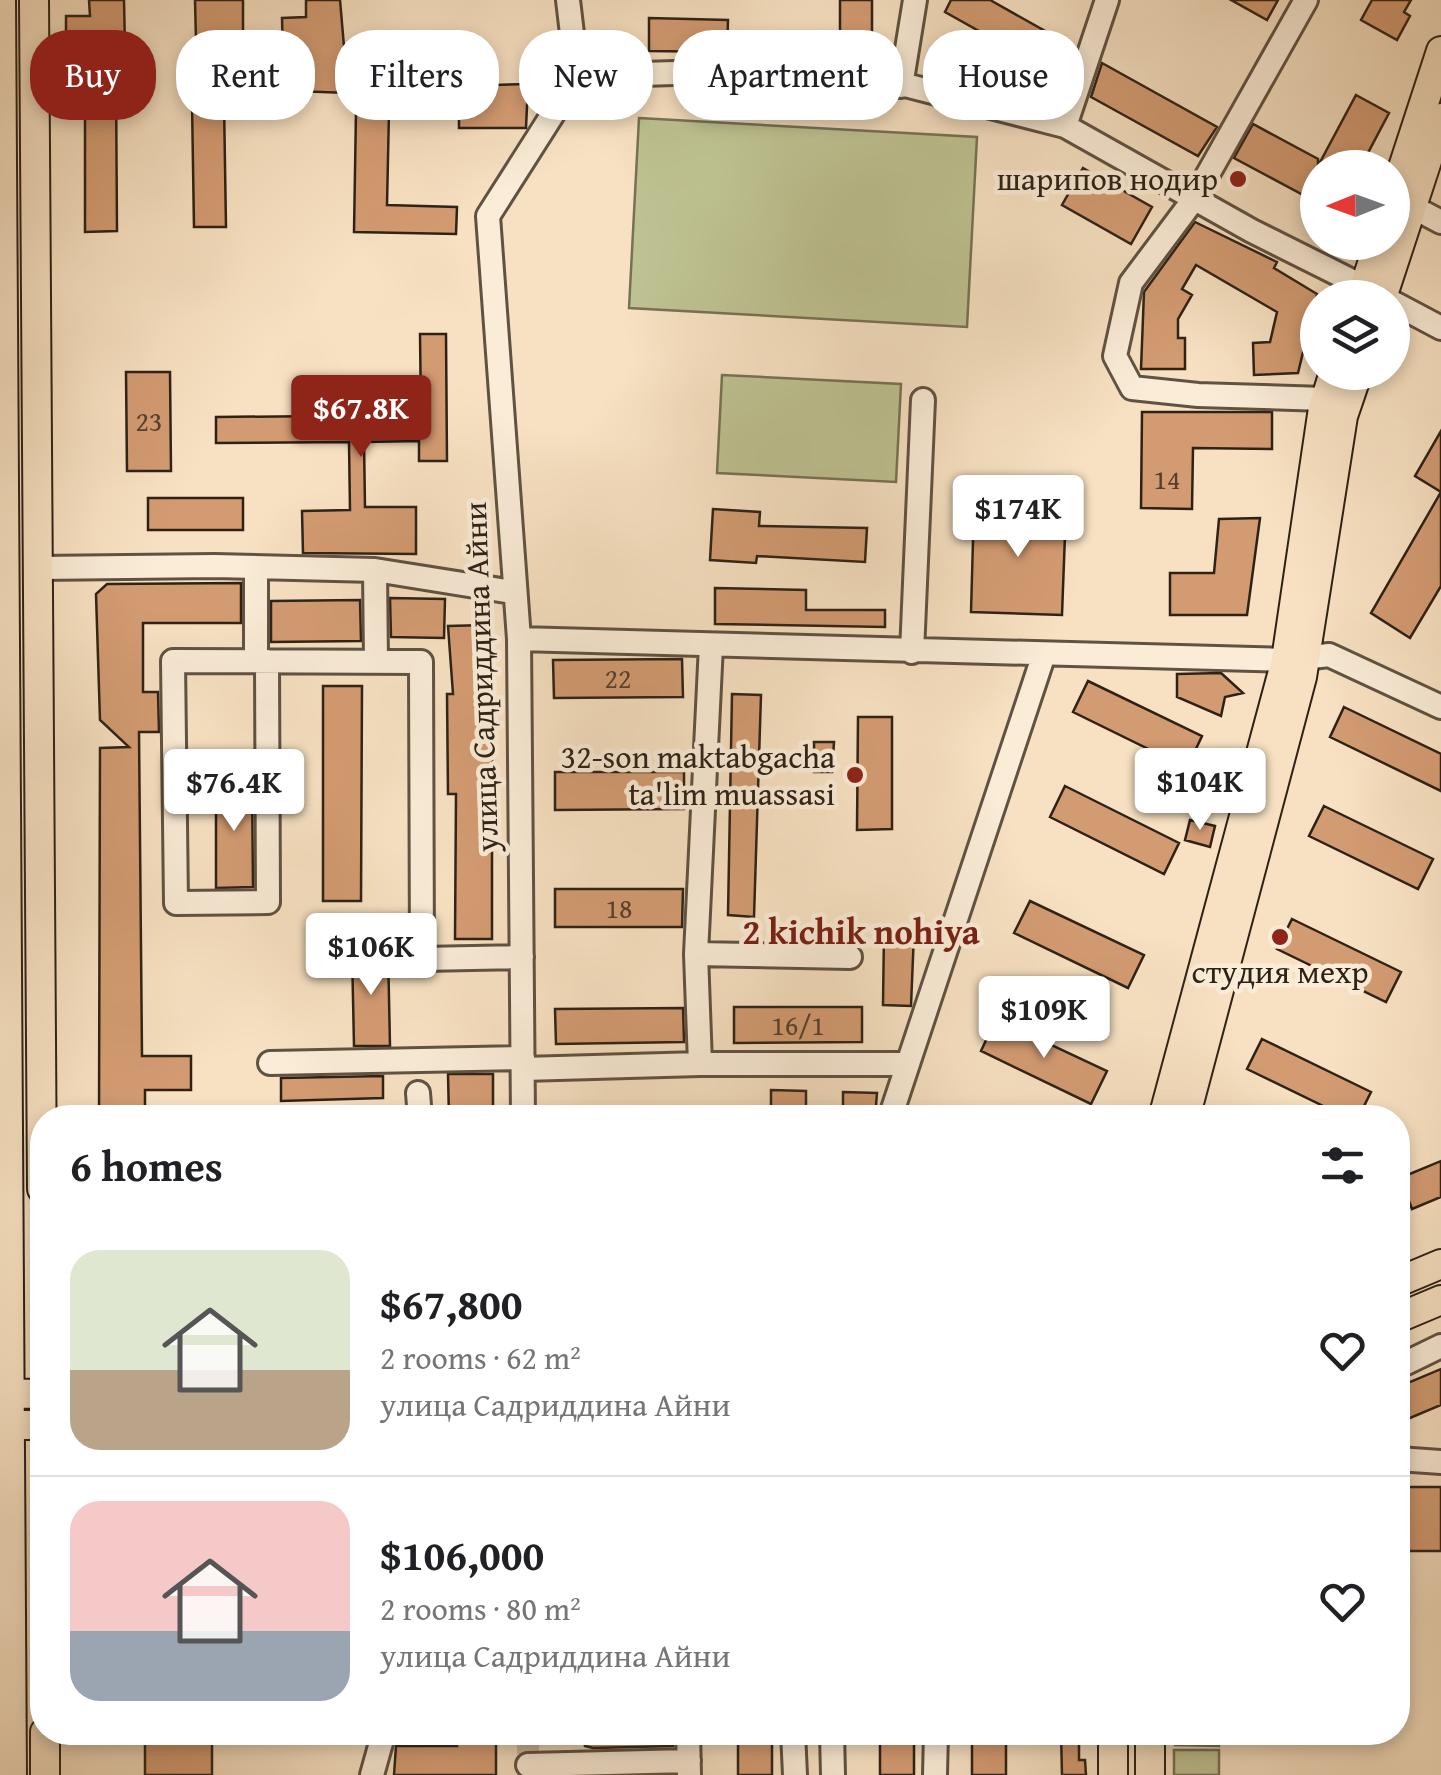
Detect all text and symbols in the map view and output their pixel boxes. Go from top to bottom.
chip: Buy [30,30,156,120]
chip: Rent [176,30,315,120]
chip: Filters [335,30,499,120]
chip: New [519,30,653,120]
chip: Apartment [673,30,903,120]
chip: House [923,30,1084,120]
north arrow [1300,150,1410,260]
map controls [1300,150,1410,390]
place label: шарипов нодир [997,155,1218,202]
marker: шарипов нодир [1227,168,1249,190]
button: layers [1300,280,1410,390]
pin: $67.8K [280,375,442,460]
text: $67.8K [313,384,409,431]
house number: 23 [136,400,162,441]
house number: 14 [1154,458,1180,499]
pin: $174K [948,475,1088,560]
text: $174K [975,484,1061,531]
street label: улица Садриддина Айни [451,501,510,854]
house number: 22 [605,657,631,698]
place label: 32-son maktabgacha ta'lim muassasi [561,733,835,817]
pin: $104K [1130,748,1270,833]
pin: $76.4K [153,749,315,834]
text: $104K [1157,757,1243,804]
text: $76.4K [186,758,282,805]
marker: 32-son maktabgacha ta'lim muassasi [844,764,866,786]
house number: 18 [606,887,632,928]
district label: 2 kichik nohiya [742,906,980,957]
pin: $106K [301,913,441,998]
text: $106K [328,922,414,969]
marker: студия мехр [1269,926,1291,948]
place label: студия мехр [1191,948,1369,995]
pin: $109K [974,976,1114,1061]
text: $109K [1001,985,1087,1032]
house number: 16/1 [771,1004,825,1045]
text: 6 homes [70,1135,223,1196]
icon: filters [1315,1138,1370,1193]
text: $67,800 [380,1273,522,1334]
icon: home [150,1290,270,1410]
icon: heart [1315,1323,1370,1378]
text: 2 rooms · 62 m² [380,1334,581,1381]
text: улица Садриддина Айни [380,1381,730,1428]
text: $106,000 [380,1524,544,1585]
icon: home [150,1541,270,1661]
icon: heart [1315,1574,1370,1629]
text: 2 rooms · 80 m² [380,1585,581,1632]
text: улица Садриддина Айни [380,1632,730,1679]

